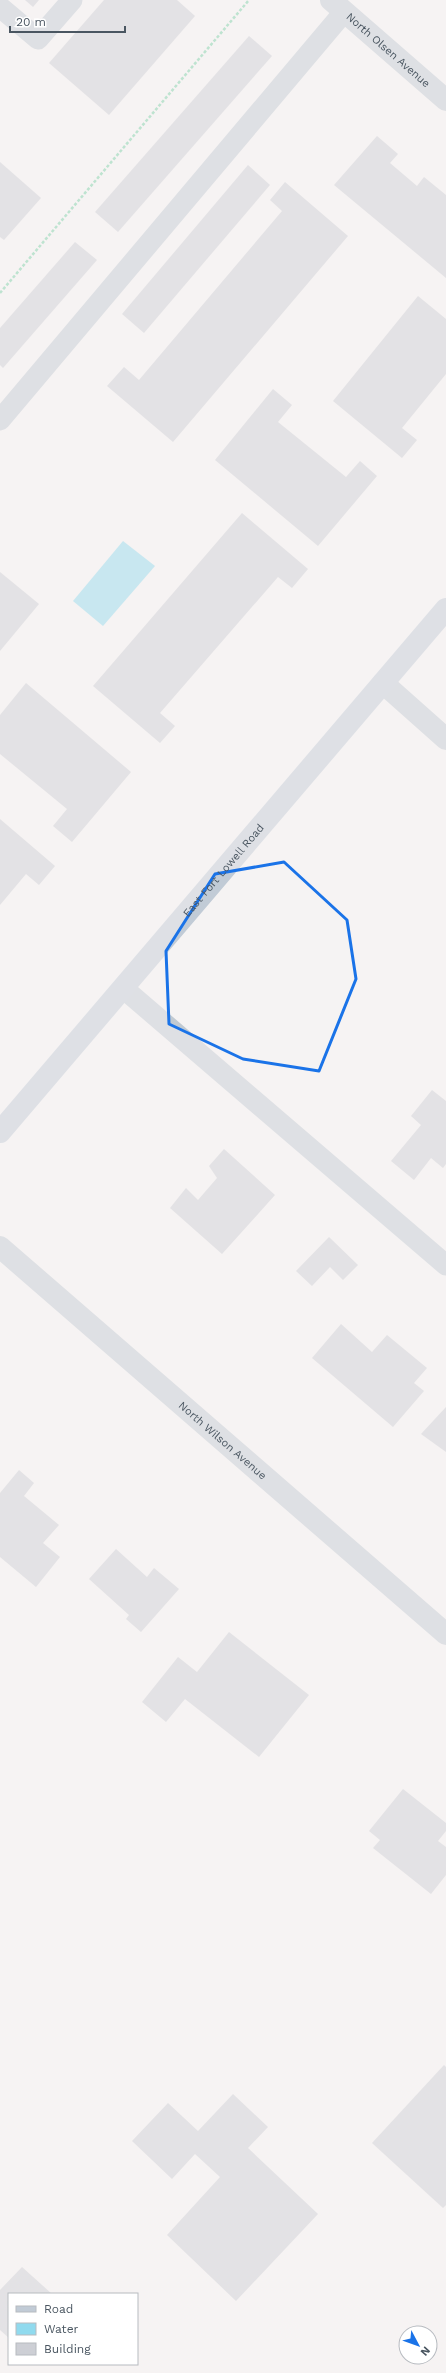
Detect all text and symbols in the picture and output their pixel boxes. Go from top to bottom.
scale bar [10,8,125,34]
street label: North Olsen Avenue [344,10,433,90]
text: 20 m [16,15,46,29]
street label: East Fort Lowell Road [180,821,266,919]
street label: North Wilson Avenue [176,1399,269,1482]
legend [8,2293,138,2365]
text: Road [44,2302,73,2316]
text: Water [44,2322,79,2336]
north arrow [398,2325,438,2365]
text: Building [44,2342,91,2356]
text: N [418,2344,433,2359]

